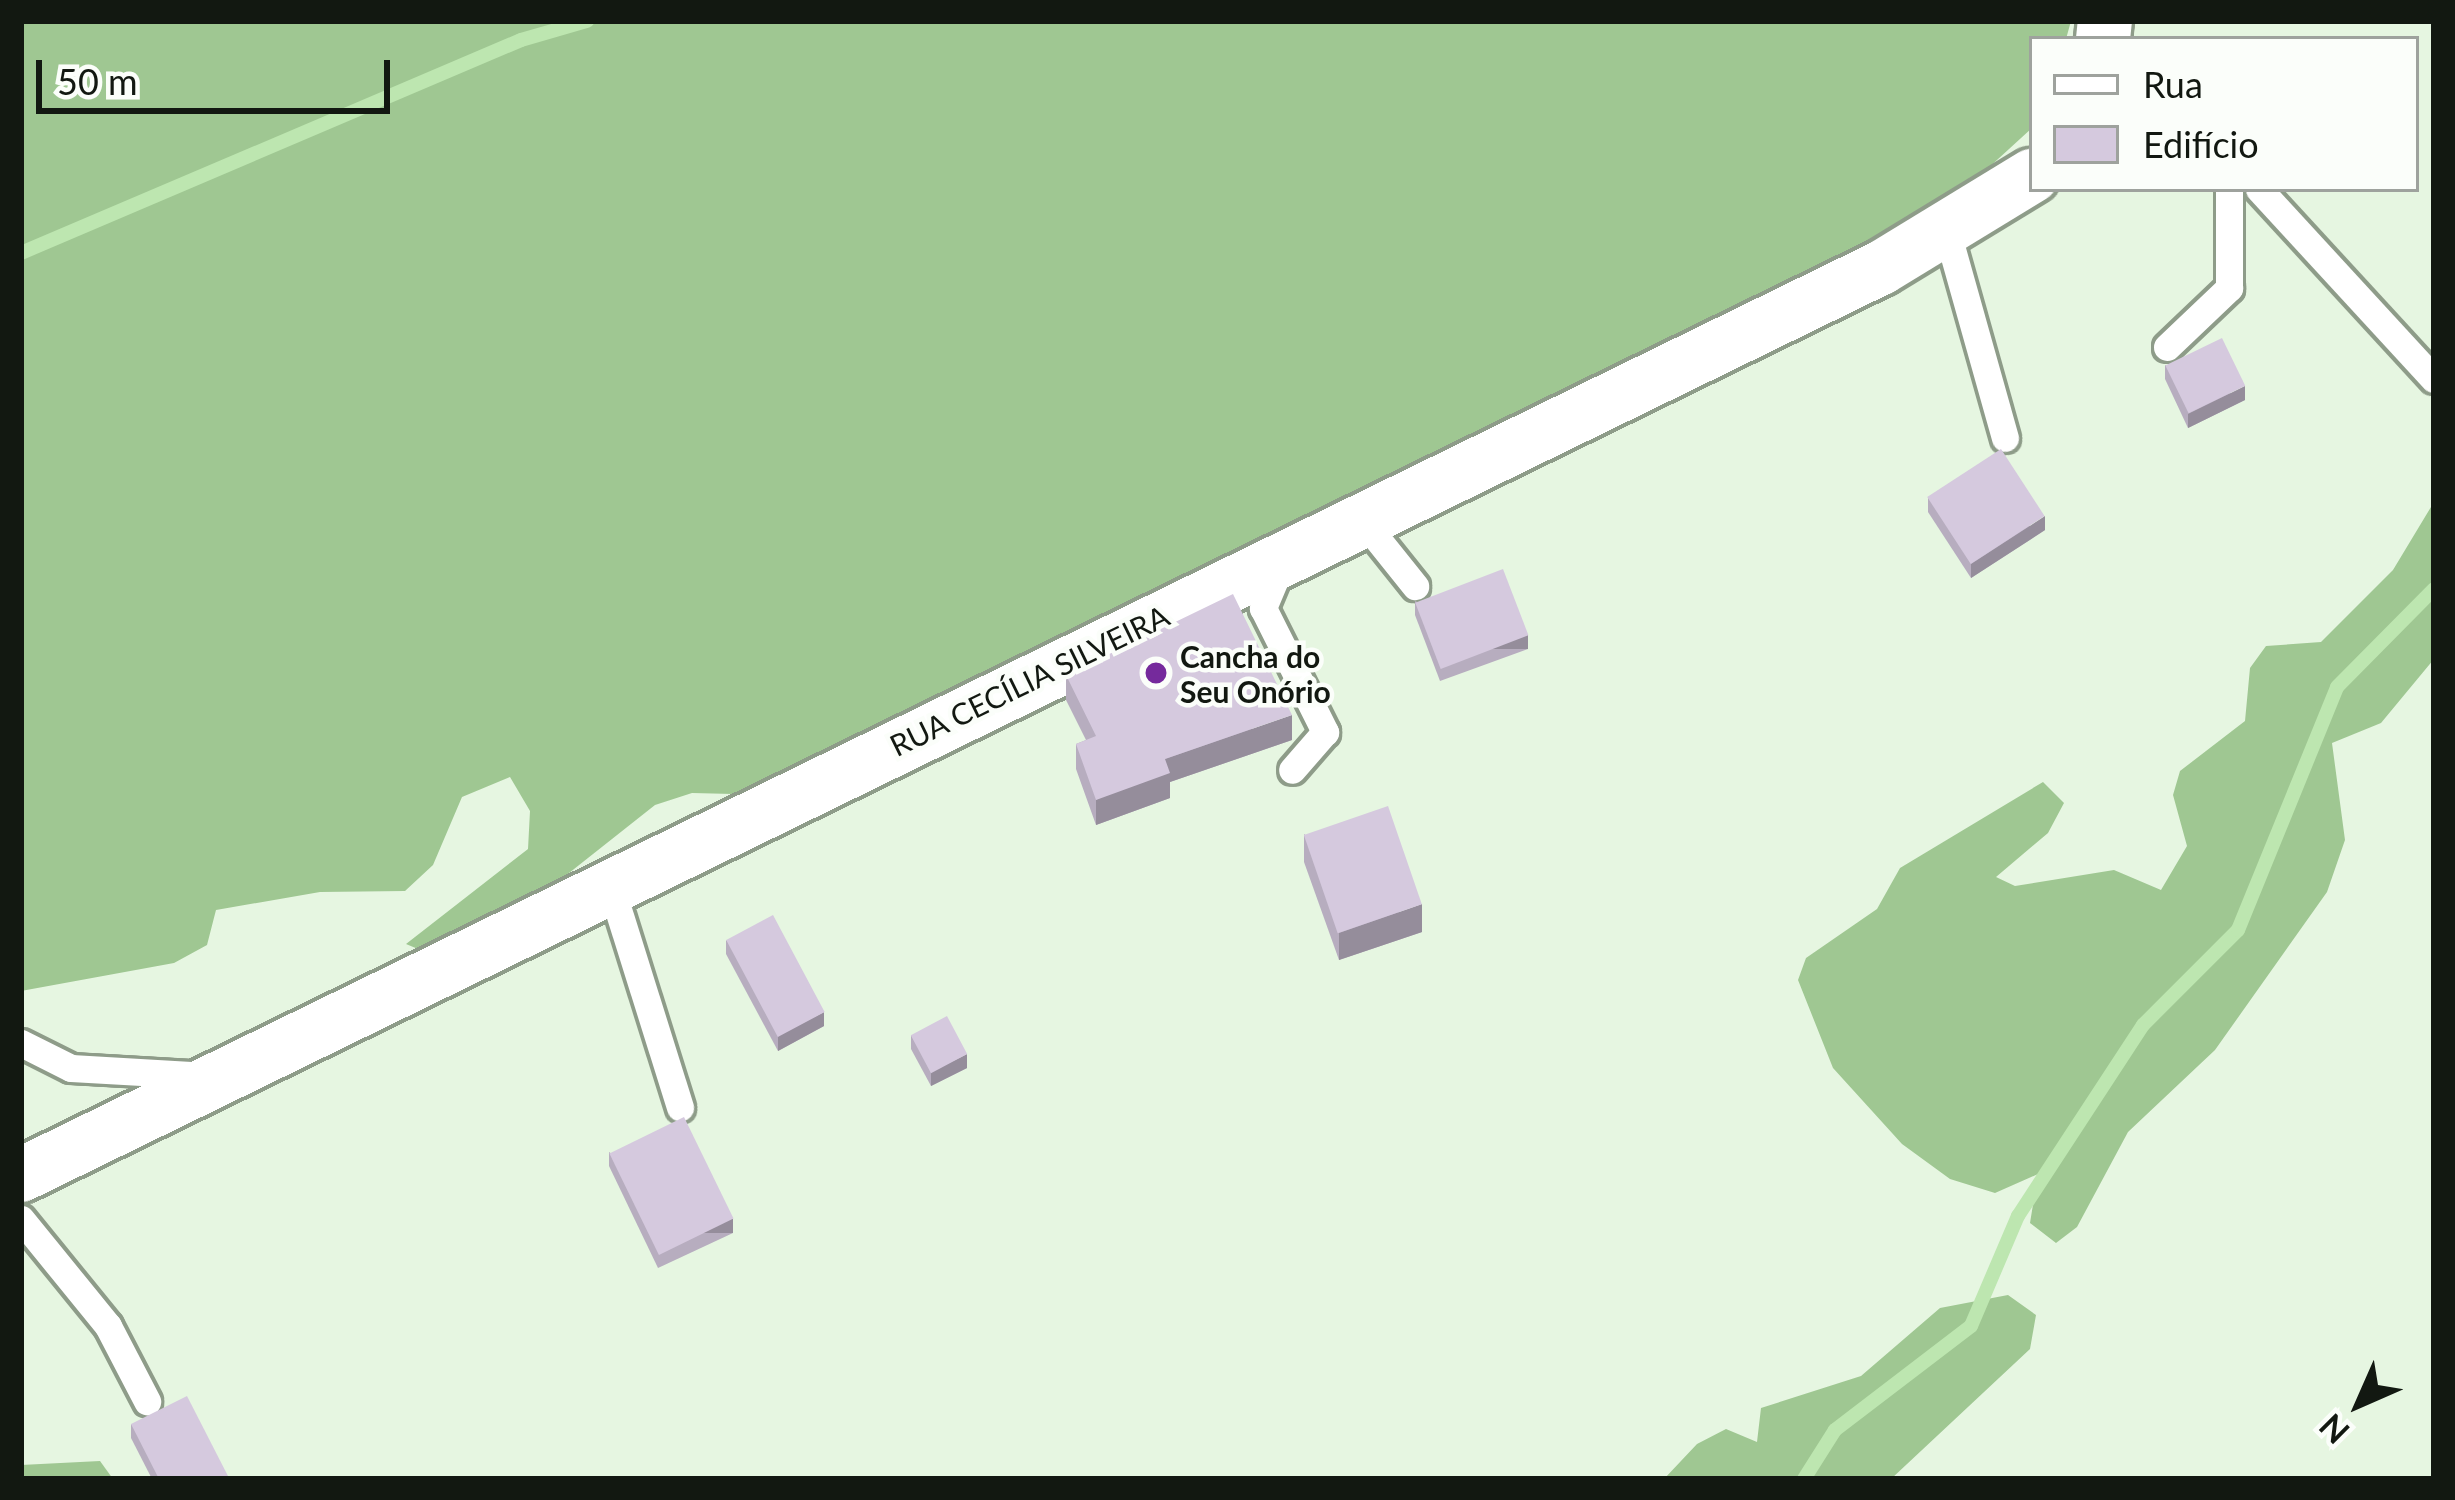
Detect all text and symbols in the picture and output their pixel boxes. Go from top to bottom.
scale bar [42,36,396,110]
legend [2029,36,2419,192]
text: 50 m [57,59,138,103]
text: Rua [2143,62,2203,106]
text: Edifício [2143,122,2259,166]
street label: RUA CECÍLIA SILVEIRA [883,596,1175,764]
place label: Cancha do Seu Onório [1180,638,1331,708]
marker: Cancha do Seu Onório [1143,660,1169,686]
north arrow [2299,1344,2419,1464]
text: N [2310,1406,2357,1453]

